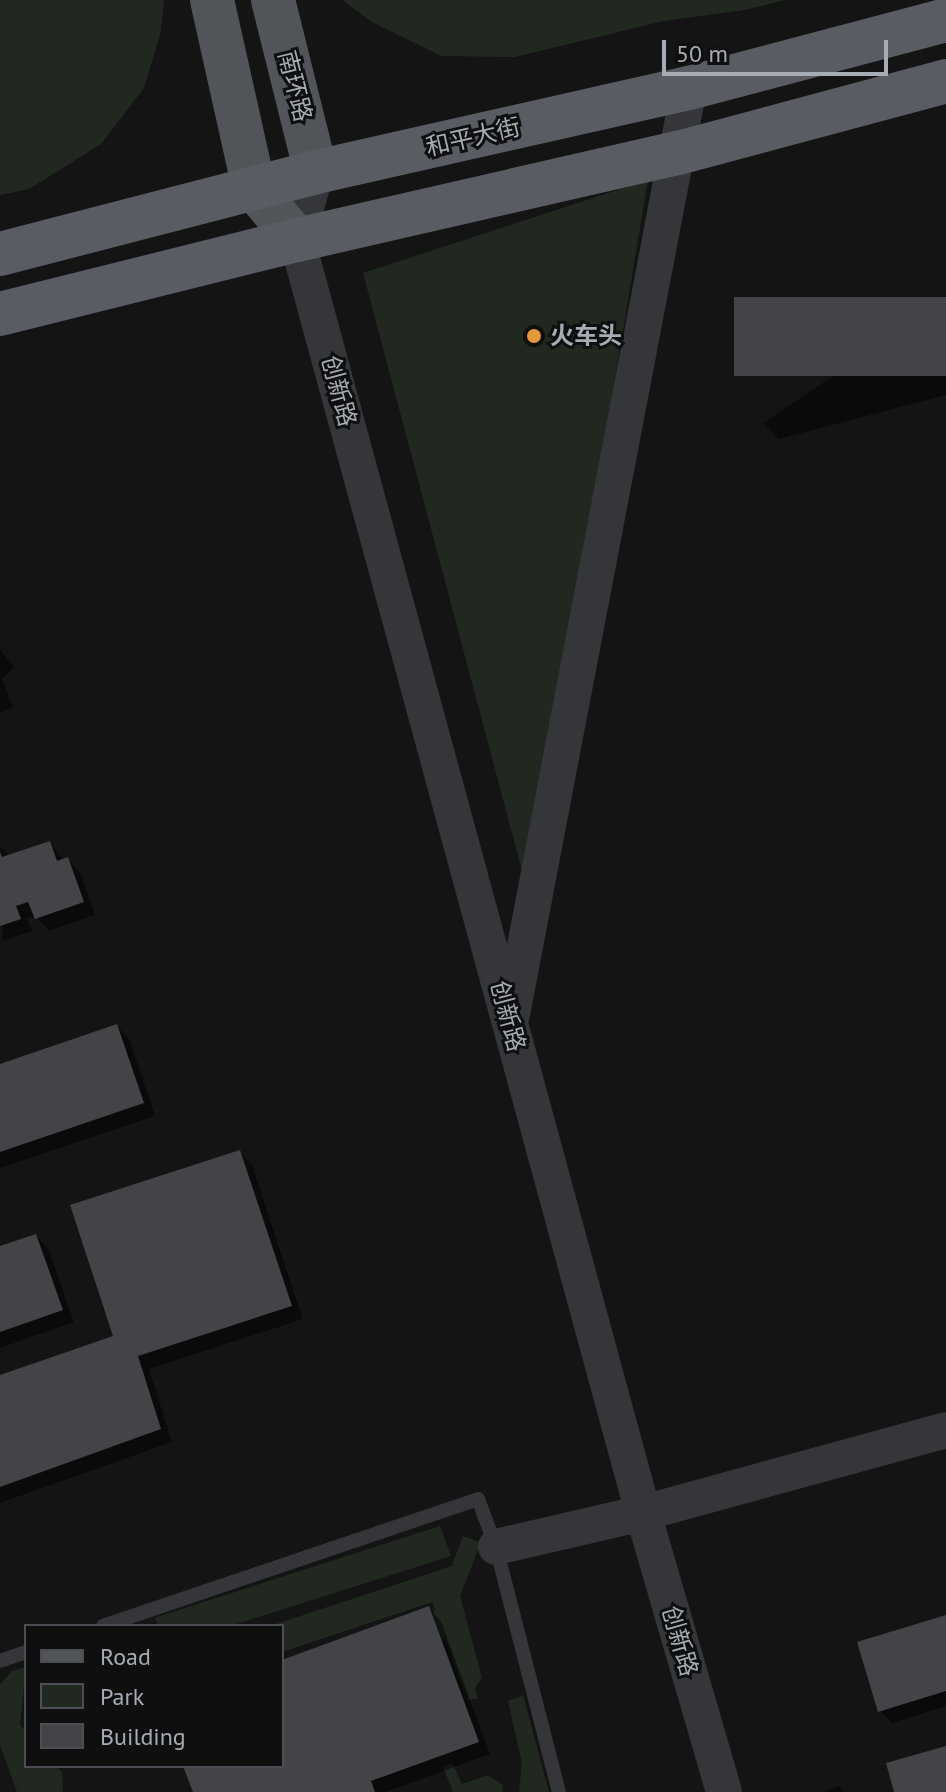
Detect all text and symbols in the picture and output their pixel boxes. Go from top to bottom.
scale bar [666,24,892,74]
text: 50 m [676,38,728,69]
street label: 南环路 [272,48,318,124]
street label: 和平大街 [423,112,523,162]
place label: 火车头 [550,322,622,350]
marker: 火车头 [525,327,543,345]
street label: 创新路 [316,352,362,430]
street label: 创新路 [485,977,531,1055]
street label: 创新路 [656,1602,704,1680]
legend [24,1624,284,1768]
text: Road [100,1641,151,1672]
text: Park [100,1681,144,1712]
text: Building [100,1721,186,1752]

